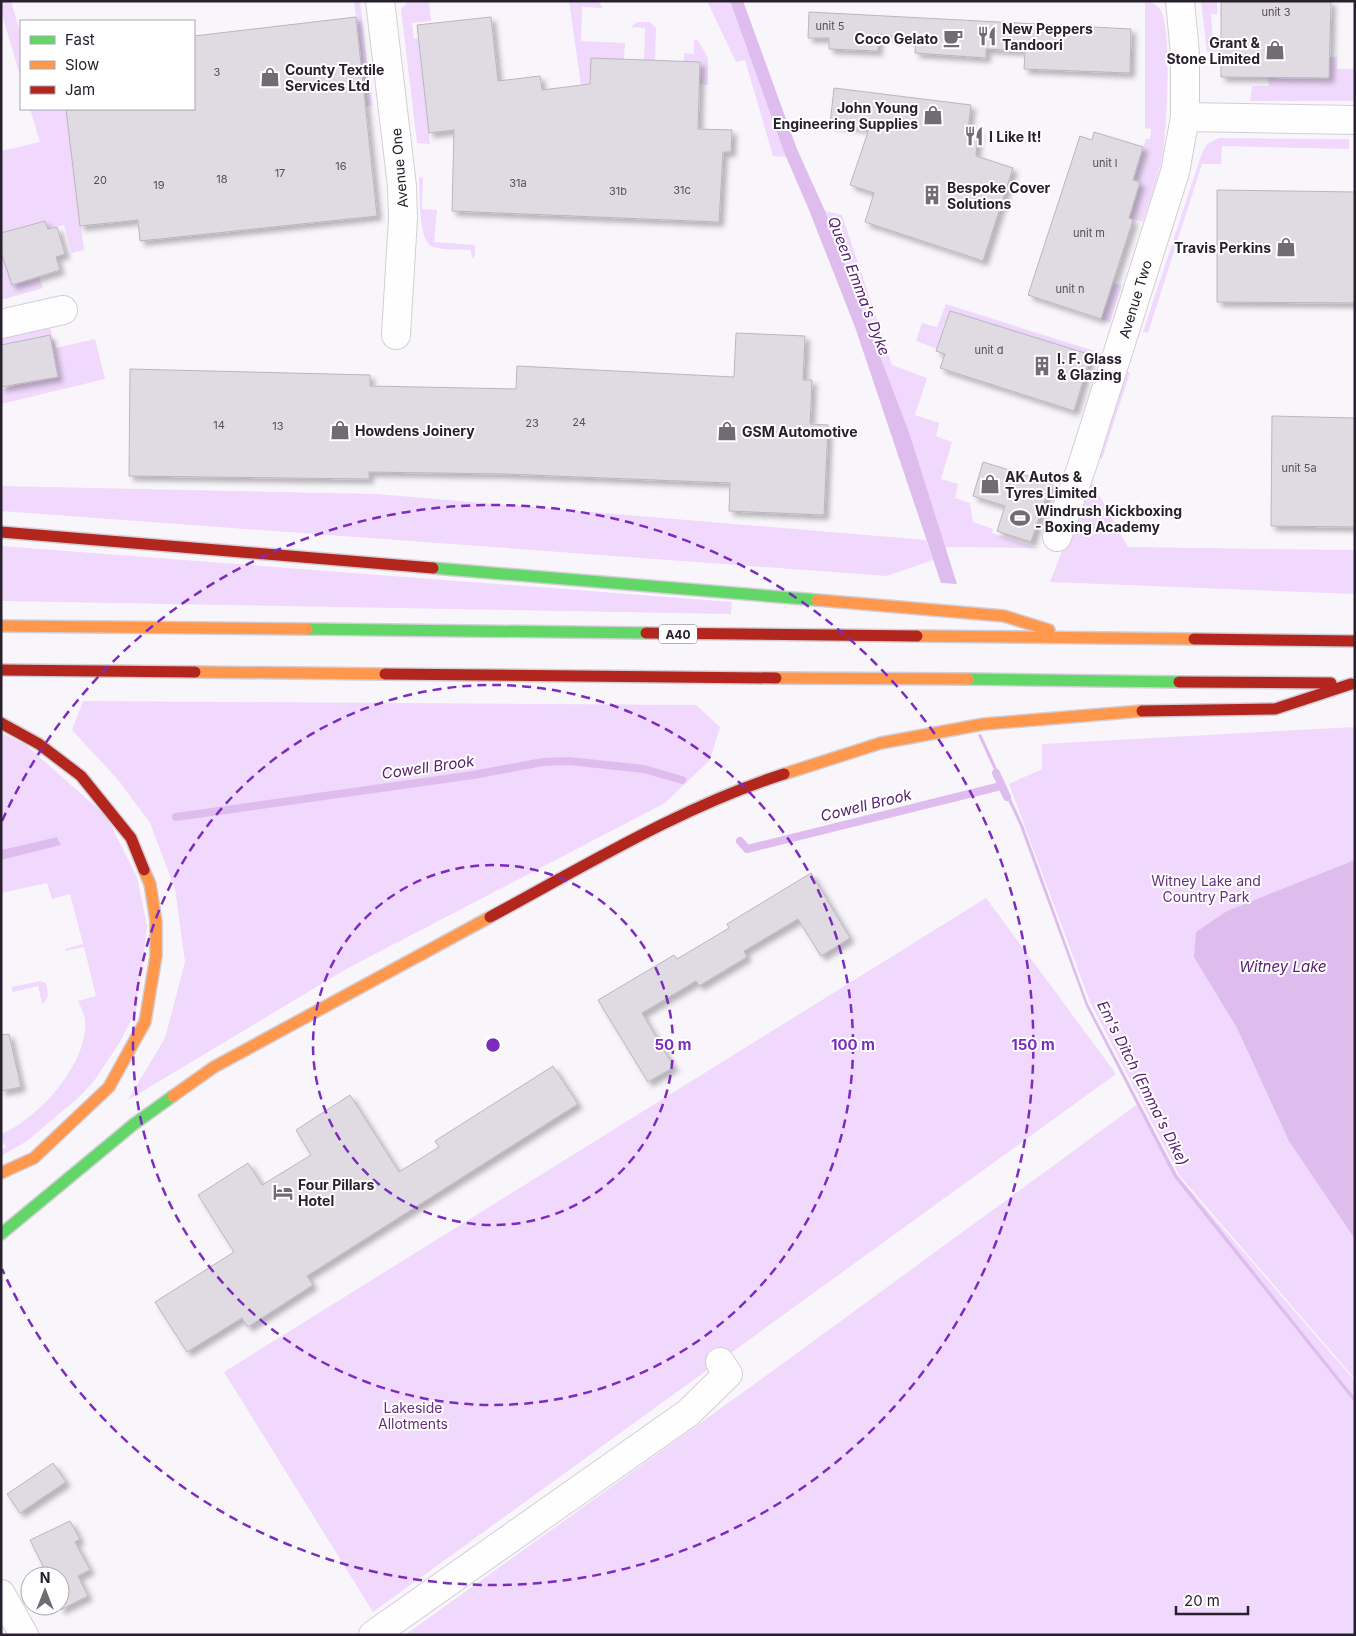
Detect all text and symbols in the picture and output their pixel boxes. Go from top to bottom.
house number: unit 3 [1261,5,1291,19]
house number: unit 5 [815,19,845,33]
legend [20,20,195,110]
place label: New Peppers Tandoori [1002,20,1093,53]
restaurant icon: New Peppers Tandoori [976,25,998,47]
cafe icon: Coco Gelato [942,27,964,49]
text: Fast [65,30,95,49]
place label: Coco Gelato [855,30,938,47]
place label: Grant & Stone Limited [1166,34,1261,67]
shop icon: Grant & Stone Limited [1264,39,1286,61]
text: Slow [65,55,99,74]
place label: County Textile Services Ltd [285,61,384,94]
house number: 3 [214,65,221,79]
shop icon: County Textile Services Ltd [259,66,281,88]
text: Jam [65,80,95,99]
place label: John Young Engineering Supplies [773,99,918,132]
shop icon: John Young Engineering Supplies [922,104,944,126]
restaurant icon: I Like It! [963,125,985,147]
street label: Avenue One [387,127,411,209]
place label: I Like It! [989,128,1041,145]
house number: unit l [1092,156,1118,170]
house number: 16 [335,159,347,173]
house number: 17 [275,166,285,180]
house number: 18 [216,172,228,186]
house number: 20 [93,173,107,187]
house number: 31a [509,176,527,190]
house number: 19 [153,178,165,192]
place label: Bespoke Cover Solutions [947,179,1050,212]
house number: 31c [673,183,691,197]
house number: 31b [609,184,627,198]
building icon: Bespoke Cover Solutions [921,184,943,206]
water label: Queen Emma's Dyke [824,214,894,358]
house number: unit m [1073,226,1105,240]
shop icon: Travis Perkins [1275,236,1297,258]
place label: Travis Perkins [1174,239,1271,256]
street label: Avenue Two [1115,258,1155,340]
house number: unit n [1056,282,1084,296]
house number: unit d [974,343,1004,357]
place label: I. F. Glass & Glazing [1057,350,1122,383]
building icon: I. F. Glass & Glazing [1031,355,1053,377]
house number: 24 [572,415,586,429]
house number: 23 [525,416,539,430]
house number: 14 [213,418,225,432]
house number: 13 [272,419,284,433]
shop icon: Howdens Joinery [329,419,351,441]
shop icon: GSM Automotive [716,420,738,442]
place label: Howdens Joinery [355,422,475,439]
place label: GSM Automotive [742,423,858,440]
house number: unit 5a [1281,461,1317,475]
place label: AK Autos & Tyres Limited [1005,468,1097,501]
shop icon: AK Autos & Tyres Limited [979,473,1001,495]
place label: Windrush Kickboxing - Boxing Academy [1035,502,1182,535]
sports icon: Windrush Kickboxing - Boxing Academy [1009,507,1031,529]
road number: A40 [659,624,697,644]
water label: Cowell Brook [380,751,476,783]
water label: Cowell Brook [818,784,914,826]
park label: Witney Lake and Country Park [1151,872,1261,905]
water label: Witney Lake [1239,957,1327,976]
water label: Em's Ditch (Emma's Dike) [1093,997,1193,1169]
text: 50 m [655,1035,691,1054]
text: 100 m [831,1035,875,1054]
text: 150 m [1011,1035,1055,1054]
centre of rings [484,1036,502,1054]
place label: Four Pillars Hotel [298,1176,374,1209]
hotel icon: Four Pillars Hotel [272,1181,294,1203]
park label: Lakeside Allotments [378,1399,448,1432]
north arrow [20,1566,70,1616]
text: N [40,1569,50,1586]
scale bar [1176,1584,1248,1616]
text: 20 m [1184,1591,1220,1610]

